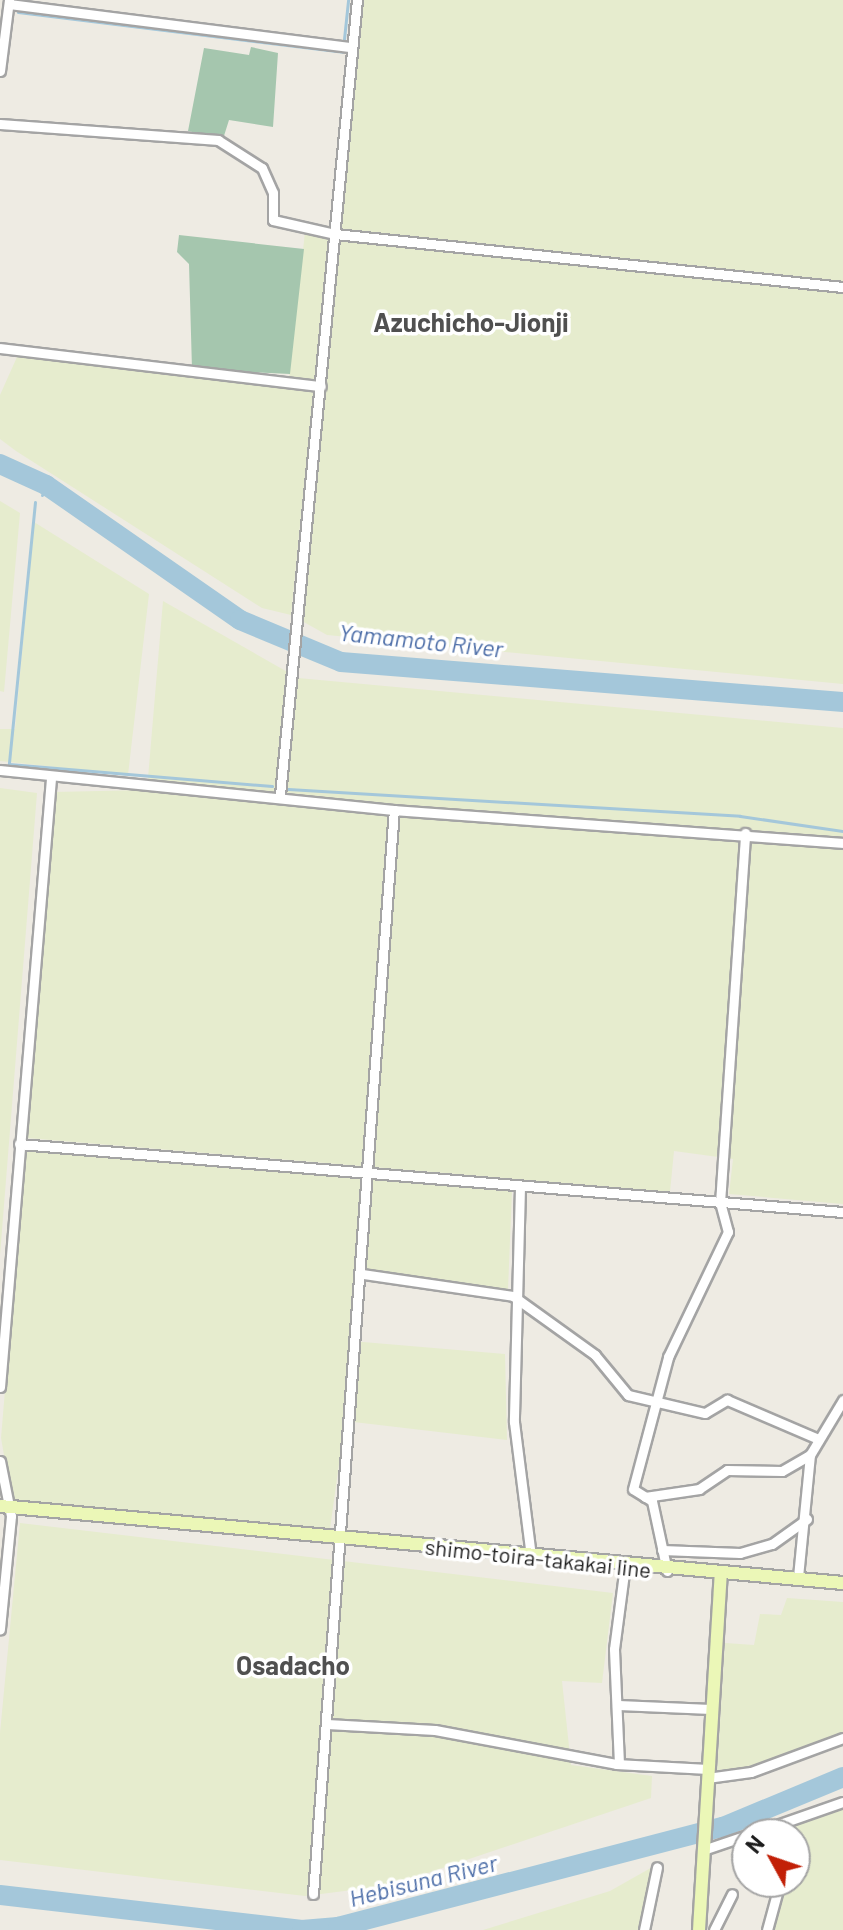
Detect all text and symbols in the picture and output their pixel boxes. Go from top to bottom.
district label: Azuchicho-Jionji [373,306,569,338]
water label: Yamamoto River [337,617,505,663]
street label: shimo-toira-takakai line [424,1533,652,1583]
district label: Osadacho [236,1649,350,1681]
north arrow [731,1818,811,1898]
text: N [739,1830,769,1858]
water label: Hebisuna River [346,1848,500,1912]

